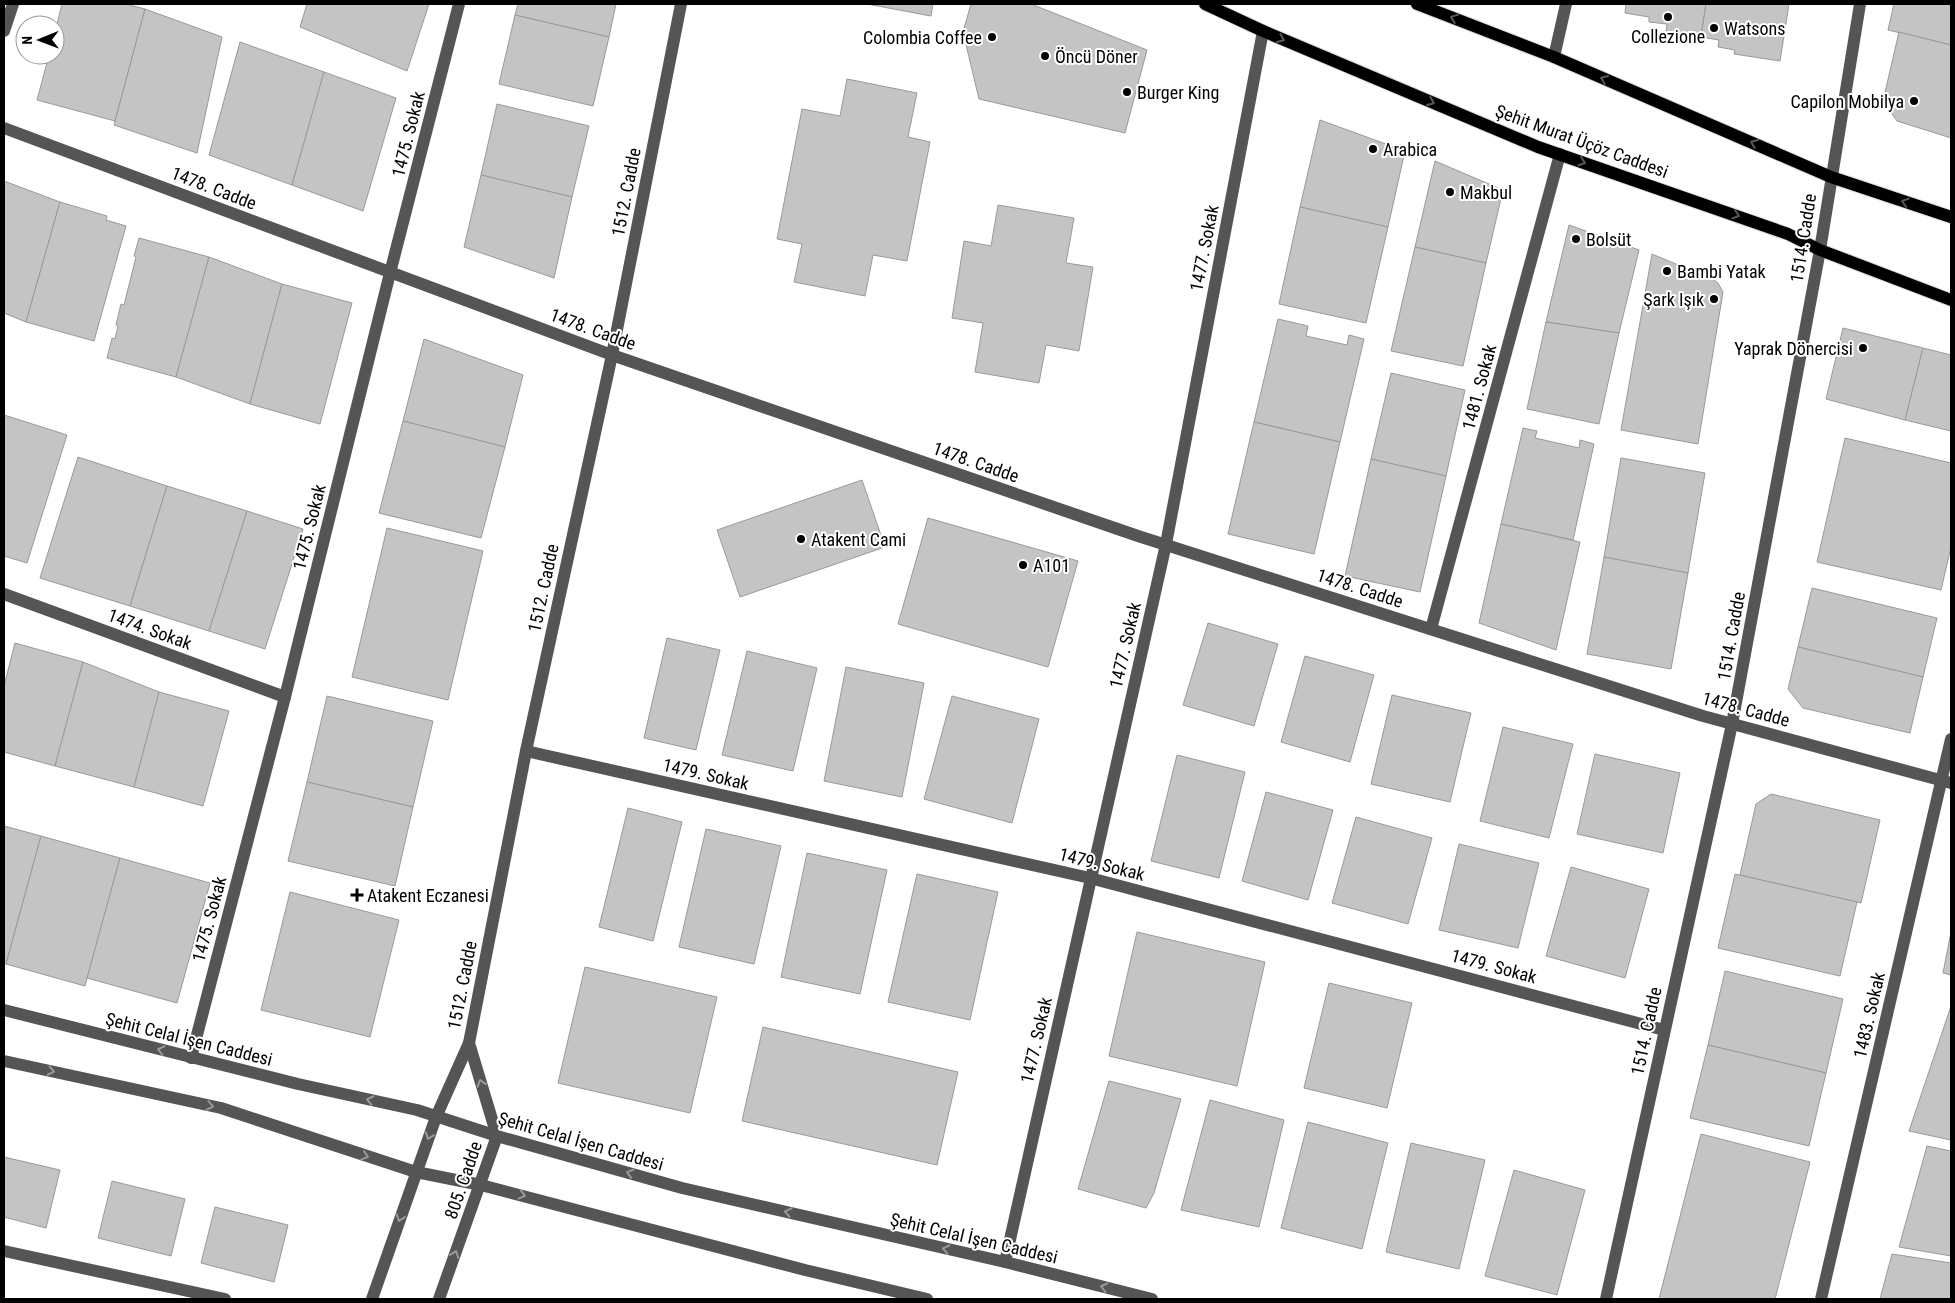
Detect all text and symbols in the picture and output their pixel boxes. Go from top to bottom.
marker: Collezione [1662,11,1674,23]
one-way arrow [1450,14,1458,24]
north arrow [15,15,65,65]
place label: Watsons [1724,18,1786,39]
marker: Watsons [1708,22,1720,34]
place label: Collezione [1631,26,1705,47]
place label: Colombia Coffee [863,27,982,48]
marker: Colombia Coffee [986,31,998,43]
one-way arrow [1276,33,1285,43]
text: N [19,36,35,45]
place label: Öncü Döner [1055,46,1138,67]
marker: Öncü Döner [1039,50,1051,62]
one-way arrow [1600,75,1609,85]
place label: Burger King [1137,82,1219,103]
marker: Burger King [1121,86,1133,98]
street label: 1475. Sokak [387,89,429,179]
place label: Capilon Mobilya [1790,91,1904,112]
marker: Capilon Mobilya [1908,95,1920,107]
one-way arrow [1426,96,1435,106]
street label: Şehit Murat Üçöz Caddesi [1493,100,1671,182]
place label: Arabica [1383,139,1437,160]
one-way arrow [1750,139,1758,149]
marker: Arabica [1367,143,1379,155]
street label: 1512. Cadde [607,146,645,238]
one-way arrow [1577,156,1586,166]
street label: 1478. Cadde [168,162,260,214]
place label: Makbul [1460,182,1512,203]
marker: Makbul [1444,186,1456,198]
street label: 1514. Cadde [1786,192,1820,284]
one-way arrow [1901,197,1910,207]
street label: 1477. Sokak [1185,203,1223,293]
one-way arrow [1731,209,1739,219]
place label: Bolsüt [1586,229,1631,250]
marker: Bolsüt [1570,233,1582,245]
place label: Bambi Yatak [1677,261,1766,282]
marker: Bambi Yatak [1661,265,1673,277]
place label: Şark Işık [1643,289,1704,310]
marker: Şark Işık [1708,293,1720,305]
street label: 1478. Cadde [547,304,639,354]
place label: Yaprak Dönercisi [1734,338,1853,359]
street label: 1481. Sokak [1458,342,1500,432]
marker: Yaprak Dönercisi [1857,342,1869,354]
street label: 1478. Cadde [930,437,1022,487]
street label: 1475. Sokak [288,482,330,572]
place label: Atakent Cami [811,529,906,550]
marker: Atakent Cami [795,533,807,545]
street label: 1512. Cadde [523,542,563,634]
place label: A101 [1033,555,1070,576]
marker: A101 [1017,559,1029,571]
street label: 1478. Cadde [1314,564,1406,612]
street label: 1514. Cadde [1713,590,1749,682]
street label: 1477. Sokak [1105,600,1145,690]
street label: 1474. Sokak [105,604,195,654]
street label: 1478. Cadde [1700,687,1792,731]
street label: 1479. Sokak [661,754,751,794]
street label: 1479. Sokak [1057,843,1147,885]
street label: 1475. Sokak [188,874,230,964]
place label: Atakent Eczanesi [367,885,489,906]
marker: Atakent Eczanesi [351,889,363,901]
street label: 1512. Cadde [443,939,481,1031]
street label: 1479. Sokak [1449,945,1539,987]
street label: 1483. Sokak [1849,970,1889,1060]
street label: 1514. Cadde [1626,985,1666,1077]
street label: 1477. Sokak [1016,995,1056,1085]
street label: Şehit Celal İşen Caddesi [103,1008,275,1070]
one-way arrow [156,1045,165,1056]
one-way arrow [47,1065,56,1076]
one-way arrow [477,1080,487,1088]
one-way arrow [365,1095,374,1106]
one-way arrow [206,1100,215,1111]
street label: Şehit Celal İşen Caddesi [496,1107,666,1175]
one-way arrow [425,1131,435,1140]
street label: 805. Cadde [440,1138,486,1222]
one-way arrow [360,1150,369,1160]
one-way arrow [627,1169,635,1179]
one-way arrow [518,1190,526,1200]
one-way arrow [784,1207,793,1218]
street label: Şehit Celal İşen Caddesi [888,1209,1060,1267]
one-way arrow [396,1214,406,1222]
one-way arrow [942,1244,951,1255]
one-way arrow [449,1250,459,1258]
one-way arrow [1101,1283,1109,1293]

